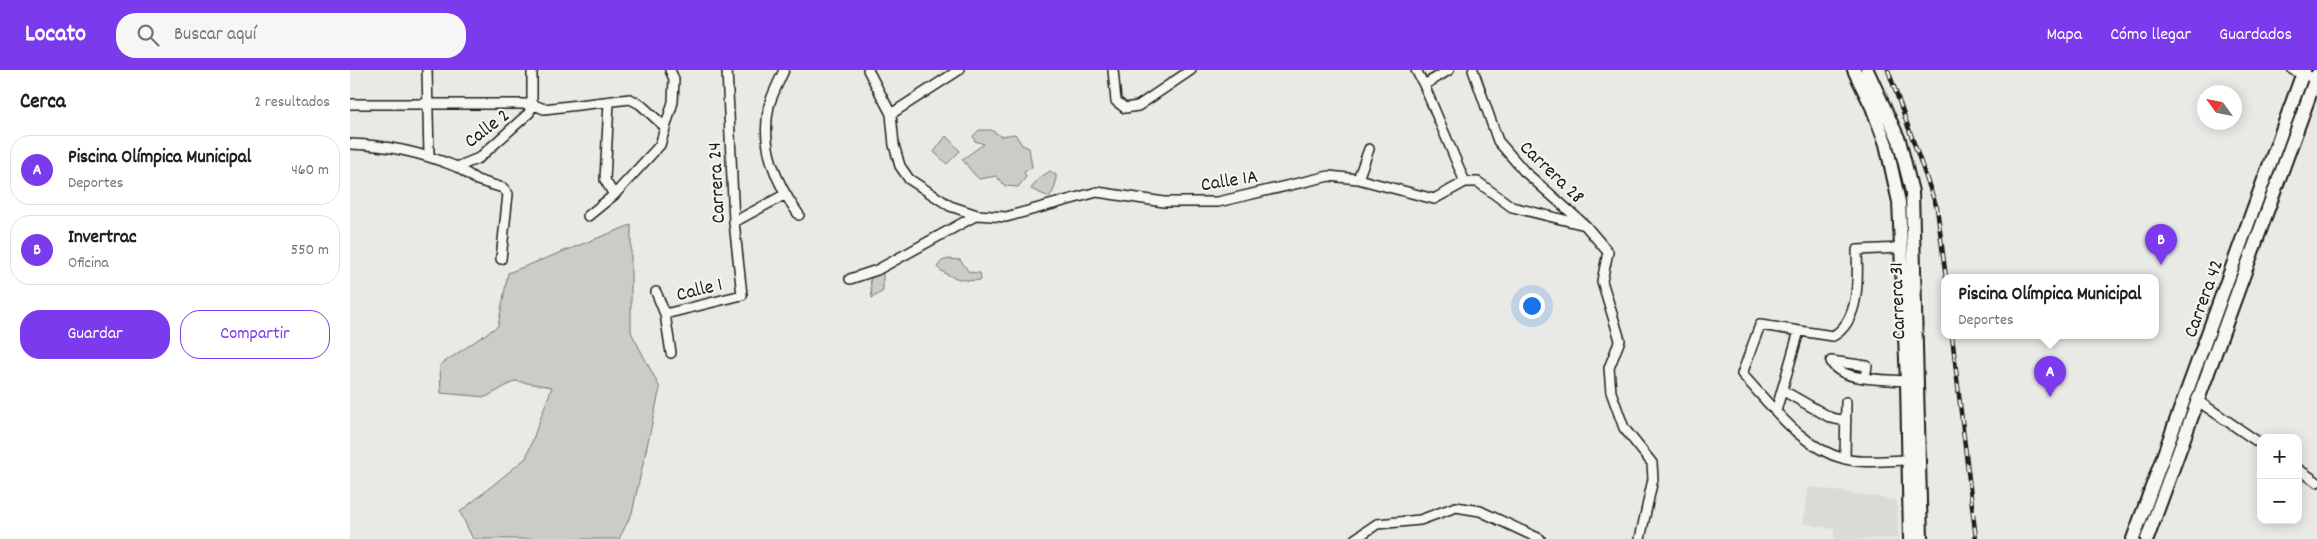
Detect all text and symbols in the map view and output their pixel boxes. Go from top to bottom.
search box [116,13,466,58]
text: Locato [25,18,86,52]
icon: search [134,21,162,49]
text: Buscar aquí [174,22,256,49]
text: Mapa [2046,23,2082,48]
text: Cómo llegar [2110,23,2191,48]
text: Guardados [2219,23,2292,48]
north arrow [2197,85,2242,130]
text: Cerca [20,88,66,118]
text: 2 resultados [254,91,330,114]
street label: Calle 2 [459,103,517,156]
street label: Carrera 28 [1512,135,1590,211]
street label: Carrera 24 [702,142,734,224]
text: Piscina Olímpica Municipal [68,145,251,172]
text: A [33,159,41,182]
text: 460 m [291,159,329,182]
street label: Calle 1A [1199,164,1260,200]
text: Deportes [68,172,123,195]
pin: B [2145,224,2177,265]
text: Invertrac [68,225,137,252]
text: B [33,239,41,262]
text: 550 m [291,239,329,262]
text: Oficina [68,252,109,275]
street label: Carrera 42 [2178,256,2232,342]
street label: Carrera 31 [1884,262,1914,340]
street label: Calle 1 [674,272,726,310]
popup [1941,274,2159,339]
text: Piscina Olímpica Municipal [1958,282,2142,309]
your location [1519,293,1545,319]
text: Deportes [1958,309,2014,332]
button: Guardar [20,310,170,359]
button: Compartir [180,310,330,359]
pin: A [2034,356,2066,397]
map controls [2257,434,2302,524]
button: + [2257,434,2302,479]
button: − [2257,479,2302,524]

